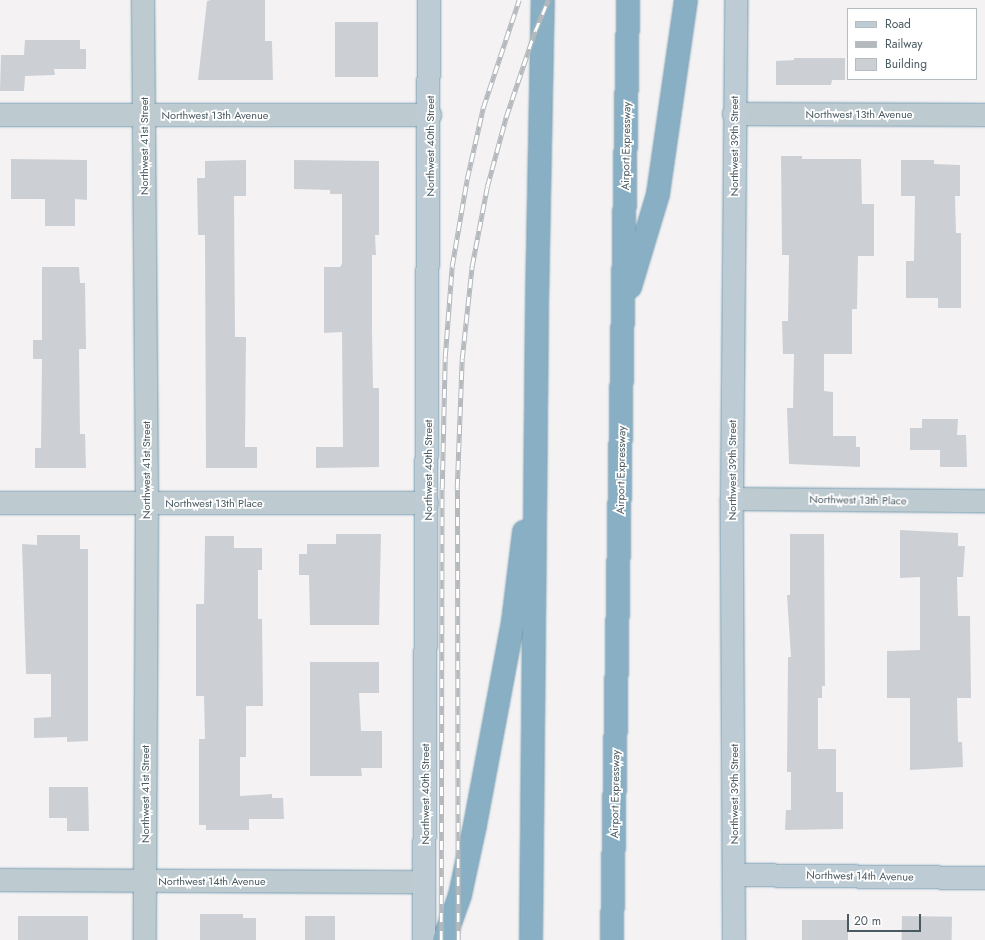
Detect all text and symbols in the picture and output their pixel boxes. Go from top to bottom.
legend [847,8,977,80]
text: Road [885,15,911,33]
text: Railway [885,35,923,53]
text: Building [885,55,927,73]
street label: Northwest 40th Street [423,96,437,196]
street label: Northwest 39th Street [727,96,741,196]
street label: Northwest 41st Street [137,97,151,195]
street label: Airport Expressway [619,102,633,190]
street label: Northwest 13th Avenue [806,107,912,121]
street label: Northwest 13th Avenue [162,108,268,122]
street label: Northwest 40th Street [421,420,435,520]
street label: Northwest 39th Street [725,420,739,520]
street label: Northwest 41st Street [139,421,153,519]
street label: Airport Expressway [614,426,628,514]
street label: Northwest 13th Place [809,493,907,507]
street label: Northwest 13th Place [165,496,263,510]
street label: Northwest 40th Street [418,744,432,844]
street label: Northwest 39th Street [727,744,741,844]
street label: Northwest 41st Street [138,745,152,843]
street label: Airport Expressway [608,750,622,838]
street label: Northwest 14th Avenue [806,868,914,884]
street label: Northwest 14th Avenue [158,874,266,888]
scale bar [849,906,923,932]
text: 20 m [854,912,881,930]

